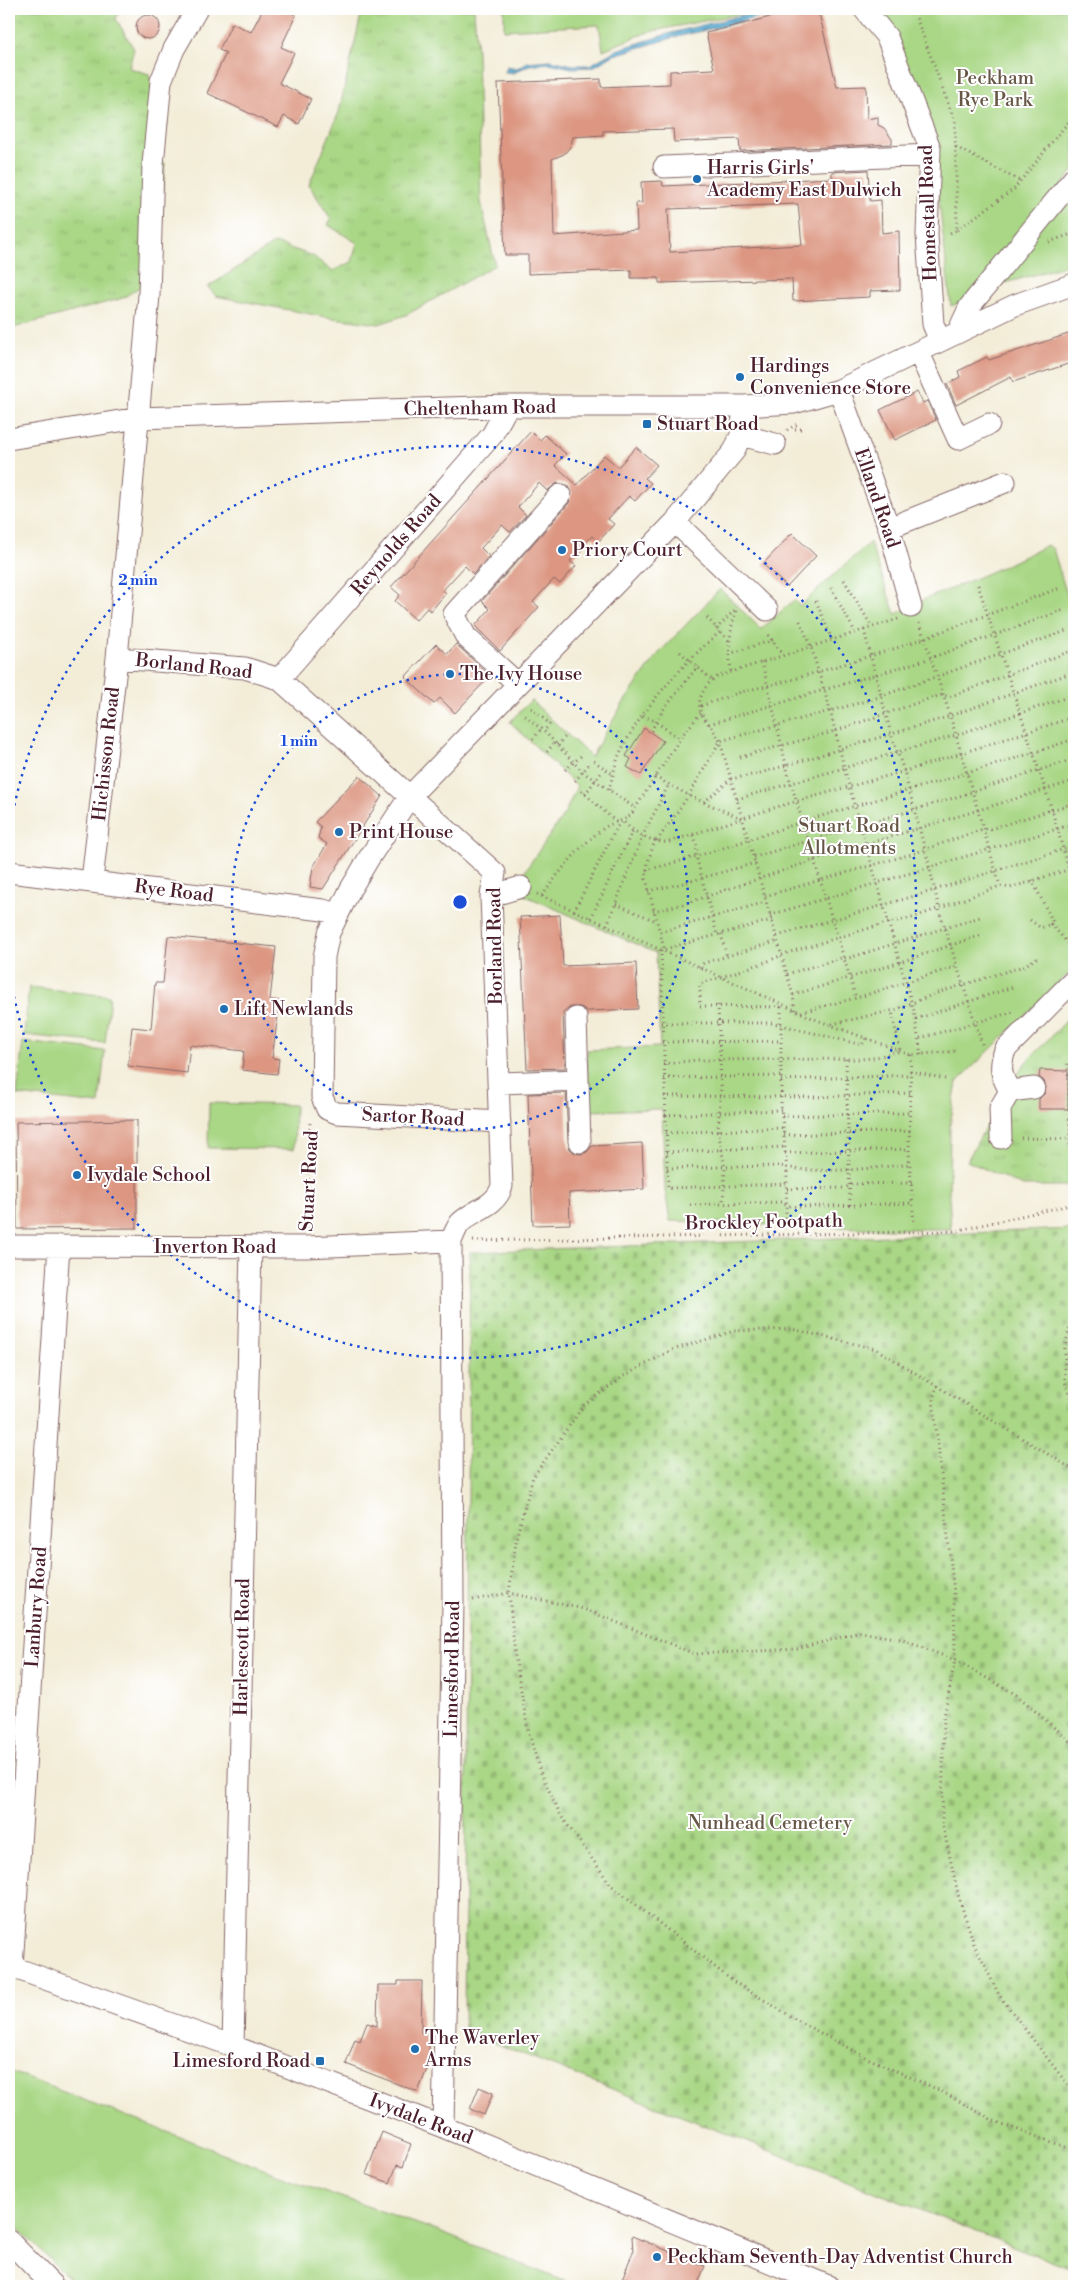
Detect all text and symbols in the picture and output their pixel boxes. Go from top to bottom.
park label: Peckham Rye Park [956,66,1035,112]
street label: Homestall Road [914,144,942,282]
place label: Harris Girls' Academy East Dulwich [706,156,902,202]
marker: Harris Girls' Academy East Dulwich [691,173,703,185]
place label: Hardings Convenience Store [750,354,911,400]
marker: Hardings Convenience Store [734,371,746,383]
street label: Cheltenham Road [403,395,557,421]
place label: Stuart Road [657,412,759,436]
marker: Stuart Road [641,418,653,430]
street label: Elland Road [849,445,905,551]
street label: Reynolds Road [345,489,447,601]
place label: Priory Court [572,538,683,562]
marker: Priory Court [556,544,568,556]
text: 2 min [118,571,158,590]
street label: Borland Road [133,648,254,684]
place label: The Ivy House [460,662,582,686]
marker: The Ivy House [444,668,456,680]
street label: Hichisson Road [87,685,125,822]
text: 1 min [280,732,318,751]
park label: Stuart Road Allotments [798,814,900,860]
place label: Print House [349,820,453,844]
marker: Print House [333,826,345,838]
street label: Rye Road [133,874,215,908]
street label: Borland Road [482,887,508,1006]
centre of rings [451,893,469,911]
place label: Lift Newlands [234,997,353,1021]
marker: Lift Newlands [218,1003,230,1015]
street label: Sartor Road [361,1102,465,1132]
street label: Stuart Road [294,1129,324,1232]
place label: Ivydale School [87,1163,211,1187]
marker: Ivydale School [71,1169,83,1181]
street label: Brockley Footpath [684,1209,843,1235]
street label: Inverton Road [154,1235,276,1259]
street label: Lanbury Road [20,1545,52,1668]
street label: Harlescott Road [229,1578,255,1716]
street label: Limesford Road [439,1600,465,1738]
park label: Nunhead Cemetery [688,1811,853,1835]
place label: The Waverley Arms [424,2026,540,2072]
marker: The Waverley Arms [409,2043,421,2055]
place label: Limesford Road [173,2049,310,2073]
marker: Limesford Road [314,2055,326,2067]
street label: Ivydale Road [366,2088,476,2150]
place label: Peckham Seventh-Day Adventist Church [667,2245,1013,2269]
marker: Peckham Seventh-Day Adventist Church [651,2251,663,2263]

